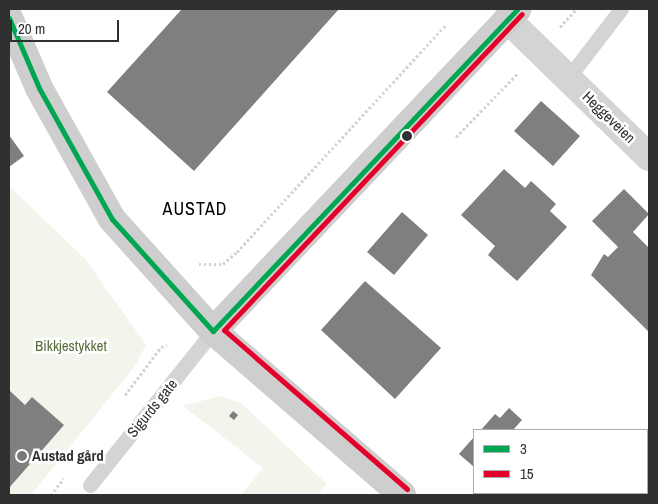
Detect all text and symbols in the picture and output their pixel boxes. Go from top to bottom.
scale bar [12,10,121,42]
text: 20 m [18,18,45,39]
street label: Heggeveien [579,87,639,147]
unlabelled marker [402,131,412,141]
district label: AUSTAD [162,198,228,220]
park label: Bikkjestykket [35,337,107,355]
street label: Sigurds gate [123,375,181,441]
legend [473,429,648,494]
text: 3 [520,438,527,459]
place label: Austad gård [32,447,104,465]
marker: Austad gård [16,450,28,462]
text: 15 [520,463,534,484]

